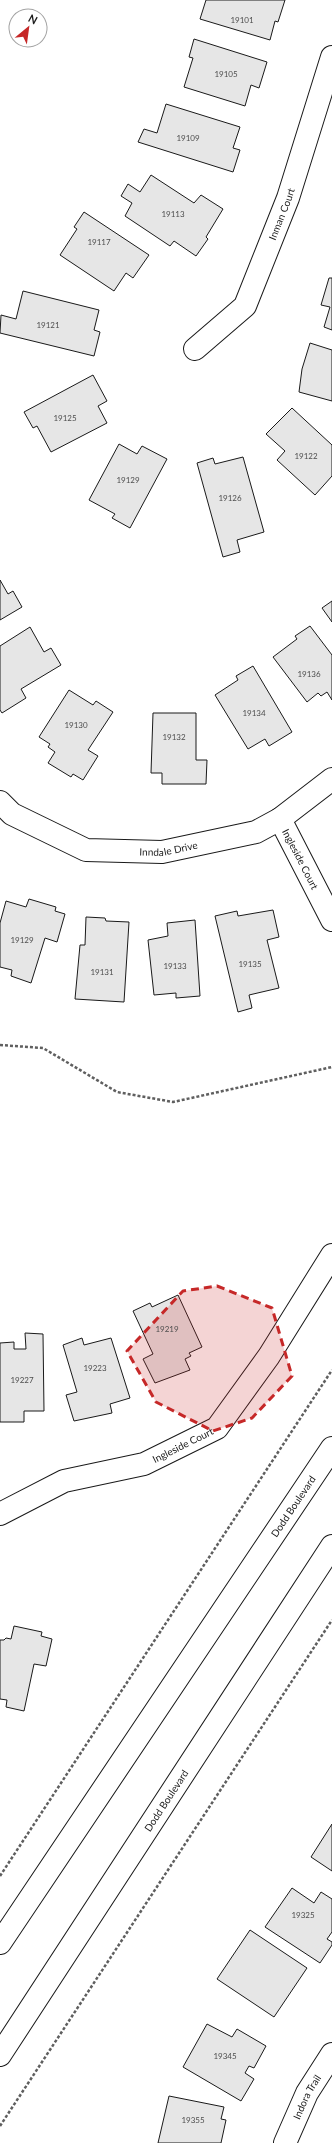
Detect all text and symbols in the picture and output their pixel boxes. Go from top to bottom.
north arrow [8,8,48,48]
text: N [26,11,40,27]
house number: 19101 [230,15,254,25]
house number: 19105 [214,69,238,79]
house number: 19109 [176,133,200,143]
street label: Inman Court [266,186,297,242]
house number: 19113 [161,209,185,219]
house number: 19117 [87,237,111,247]
house number: 19121 [36,320,60,330]
house number: 19125 [53,413,77,423]
house number: 19122 [294,451,318,461]
house number: 19129 [116,475,140,485]
house number: 19126 [218,493,242,503]
house number: 19136 [297,669,321,679]
house number: 19134 [242,708,266,718]
house number: 19130 [64,720,88,730]
house number: 19132 [162,732,186,742]
street label: Ingleside Court [280,827,321,892]
street label: Inndale Drive [139,839,198,858]
house number: 19129 [10,935,34,945]
house number: 19135 [238,959,262,969]
house number: 19133 [163,961,187,971]
house number: 19131 [90,967,114,977]
house number: 19219 [155,1324,179,1334]
house number: 19223 [83,1363,107,1373]
house number: 19227 [10,1375,34,1385]
street label: Ingleside Court [150,1425,216,1465]
street label: Dodd Boulevard [268,1473,318,1539]
street label: Dodd Boulevard [142,1767,191,1834]
house number: 19325 [291,1910,315,1920]
house number: 19345 [213,2051,237,2061]
street label: Indora Trail [290,2072,323,2121]
house number: 19355 [181,2115,205,2125]

